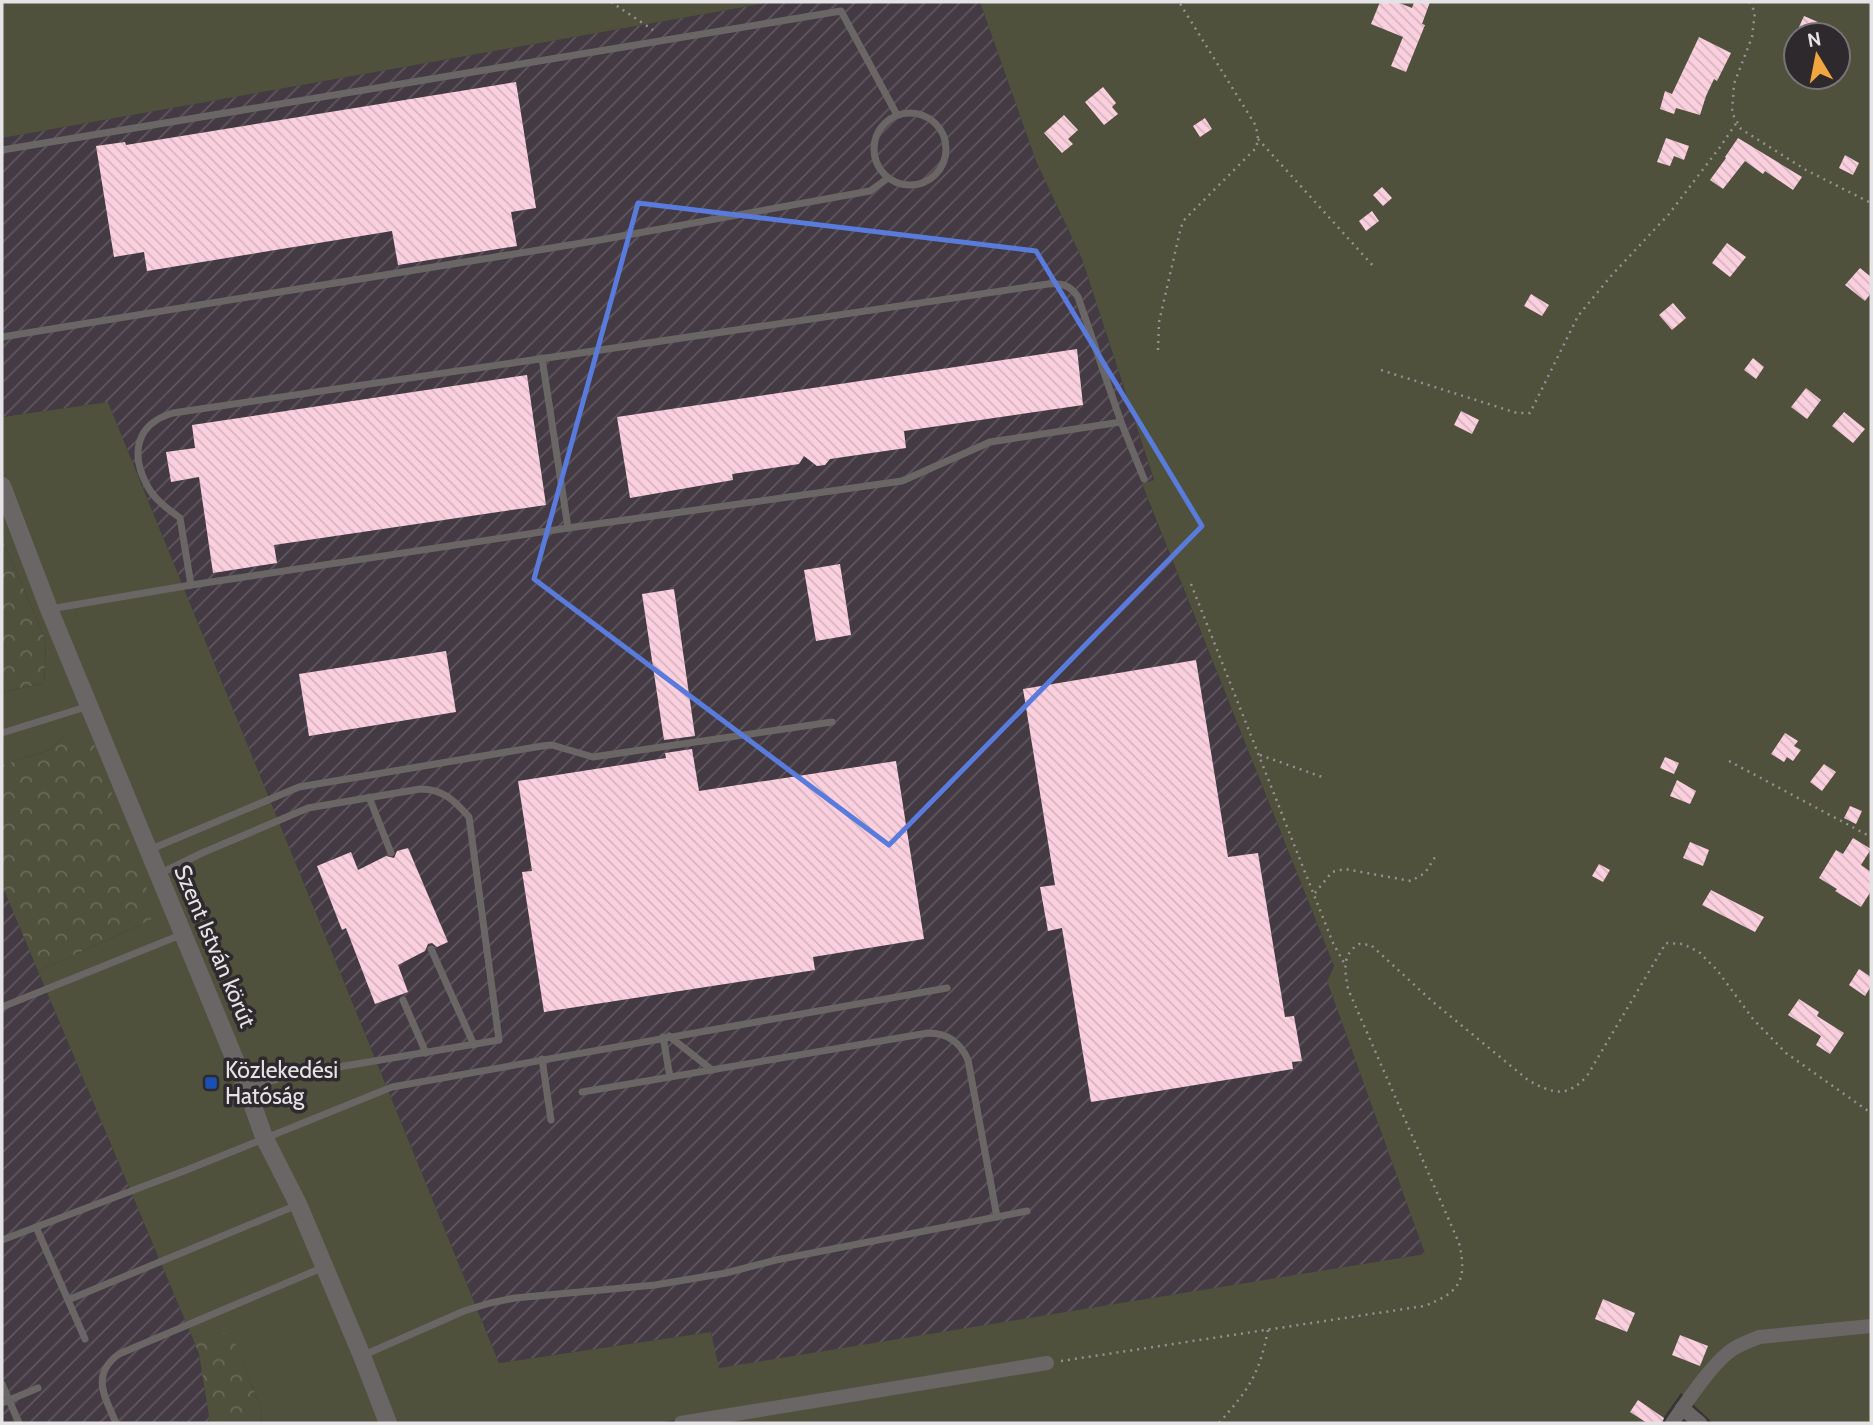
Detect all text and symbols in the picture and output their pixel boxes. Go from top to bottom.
north arrow [1782,21,1852,91]
text: N [1806,27,1823,52]
street label: Szent István körút [168,861,262,1032]
place label: Közlekedési Hatóság [225,1056,338,1110]
marker: Közlekedési Hatóság [203,1075,219,1091]

